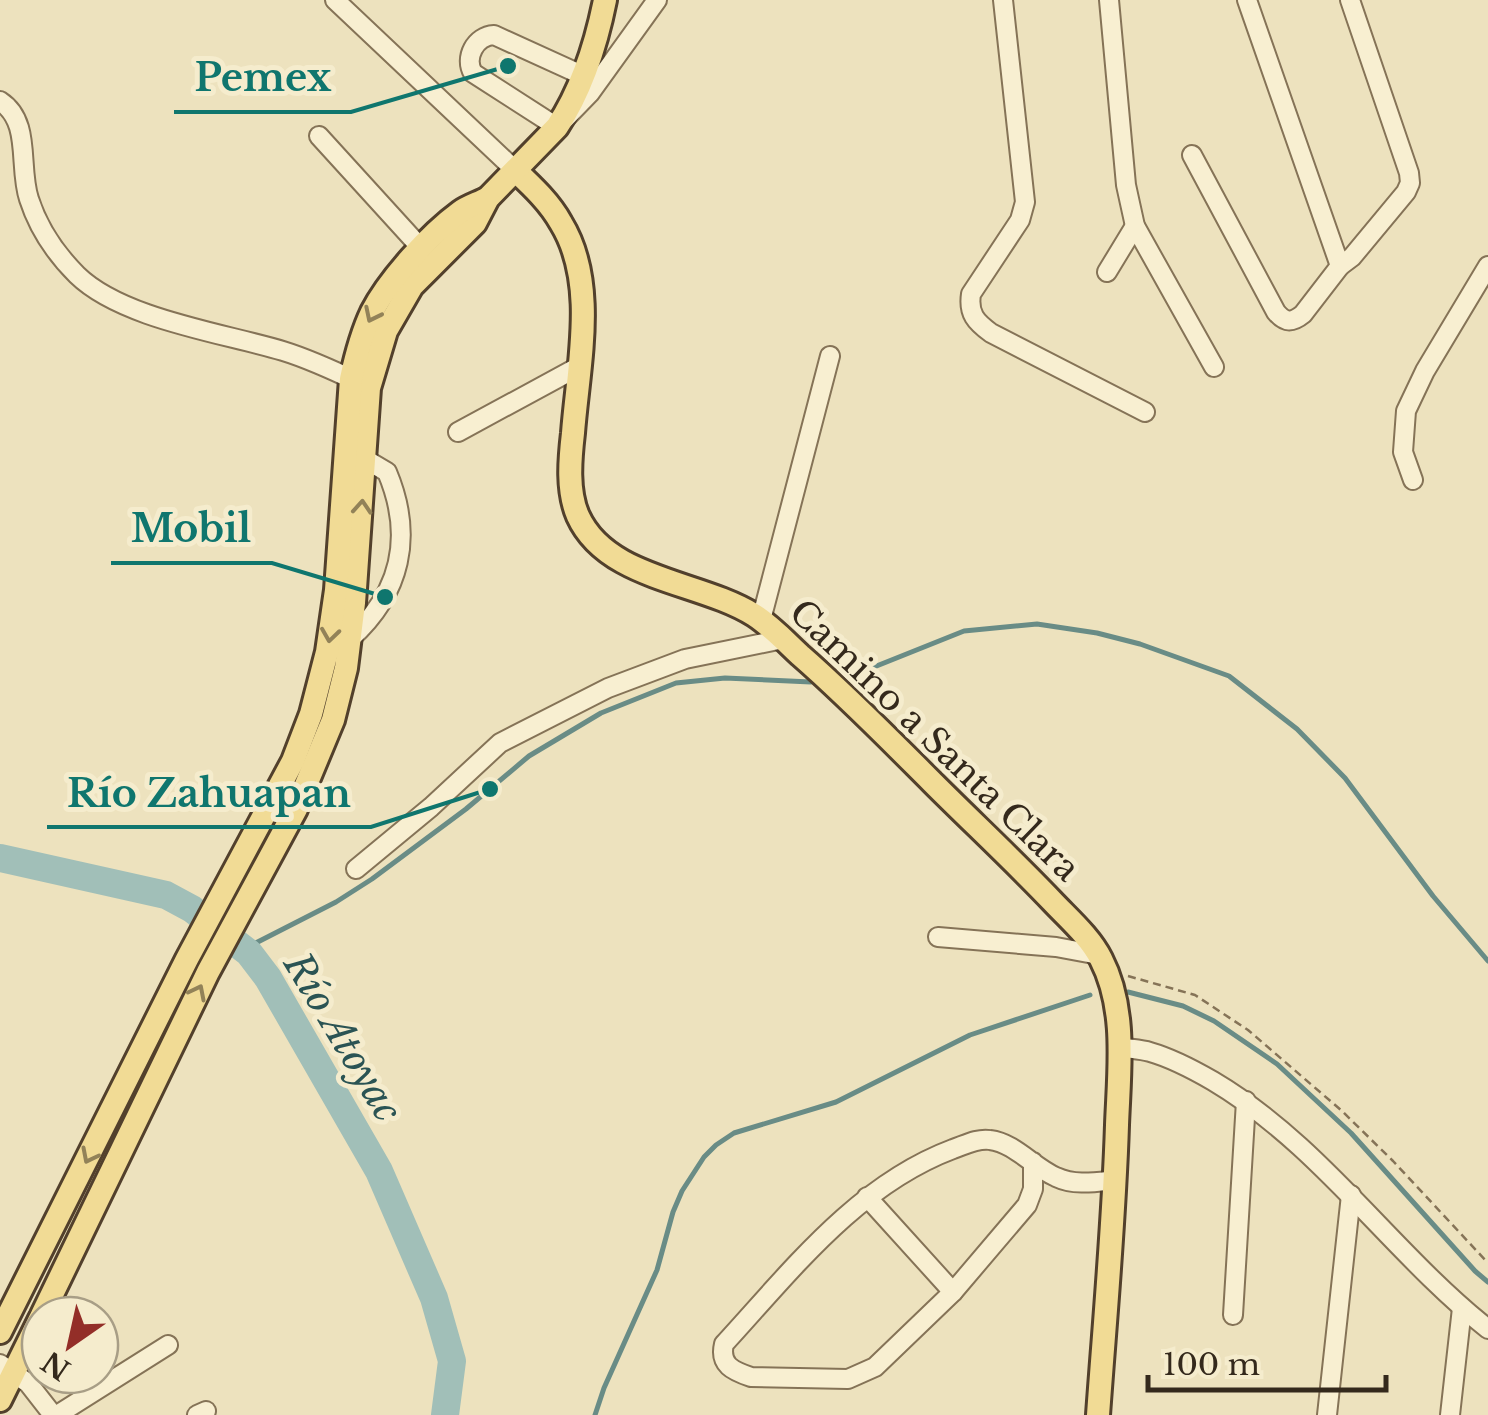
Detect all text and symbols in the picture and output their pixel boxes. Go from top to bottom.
callout: Pemex [174,44,351,112]
text: Pemex [195,54,332,101]
one-way arrow [365,305,385,323]
callout: Mobil [111,495,272,563]
one-way arrow [350,499,372,515]
text: Mobil [131,505,251,552]
street label: Camino a Santa Clara [781,590,1089,890]
one-way arrow [320,627,341,643]
callout: Río Zahuapan [47,759,371,827]
text: Río Zahuapan [67,770,351,817]
water label: Río Atoyac [274,943,412,1130]
one-way arrow [185,985,205,1003]
one-way arrow [82,1146,101,1164]
north arrow [20,1295,120,1395]
scale bar [1148,1330,1386,1392]
text: N [36,1343,77,1387]
text: 100 m [1163,1346,1260,1383]

